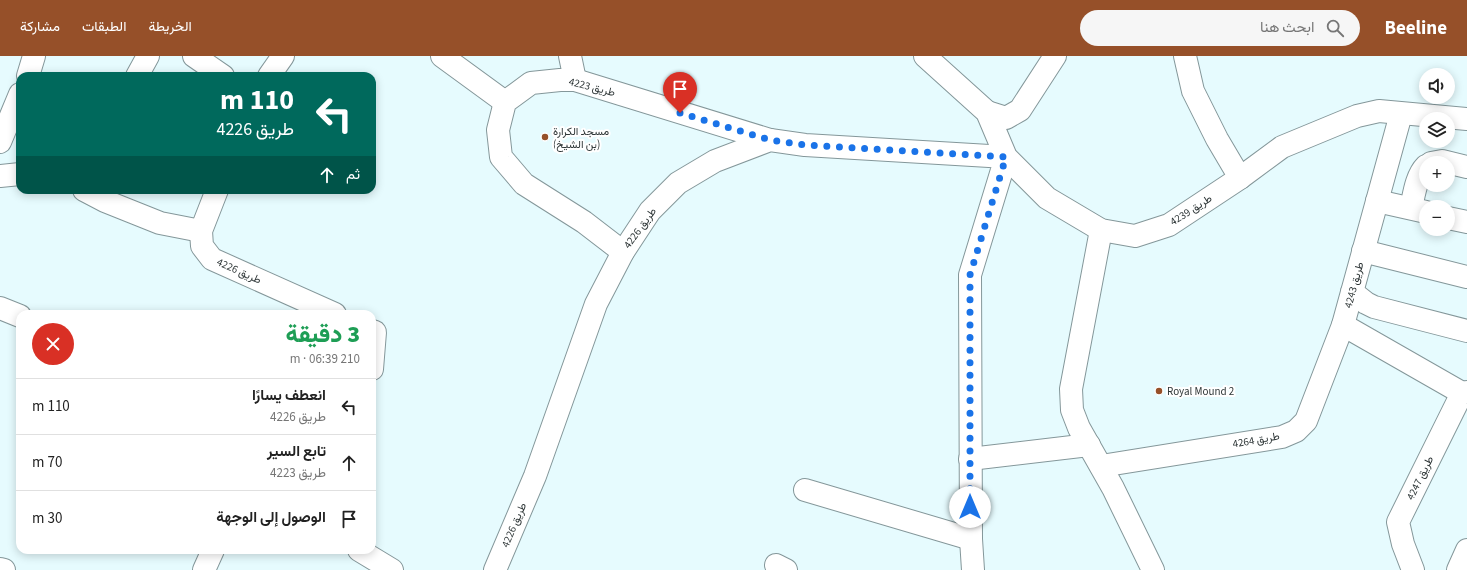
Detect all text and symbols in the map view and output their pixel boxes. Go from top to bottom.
search box [1080,10,1360,46]
text: Beeline [1384,15,1447,42]
text: مشاركة [20,17,60,37]
text: الطبقات [82,17,126,37]
text: الخريطة [148,17,192,37]
text: ابحث هنا [1260,17,1314,38]
icon: search [1324,17,1346,39]
map controls [1419,68,1455,236]
button: sound [1419,68,1455,104]
pin [663,72,697,113]
street label: طريق 4223 [567,74,617,100]
icon: arrive [669,78,691,100]
text: 110 m [220,80,294,120]
icon: left [308,88,360,140]
button: layers [1419,112,1455,148]
text: طريق 4226 [216,117,294,142]
place label: مسجد الكرارة (بن الشيخ) [553,124,609,152]
marker: مسجد الكرارة (بن الشيخ) [540,132,550,142]
button: + [1419,156,1455,192]
icon: ahead [316,164,338,186]
text: ثم [346,164,360,185]
street label: طريق 4239 [1167,191,1215,229]
button: − [1419,200,1455,236]
street label: طريق 4226 [620,204,660,252]
street label: طريق 4226 [214,255,264,287]
street label: طريق 4243 [1341,260,1367,310]
text: 3 دقيقة [286,317,360,352]
button: close [32,323,74,365]
text: 210 m · 06:39 [290,350,360,368]
place label: Royal Mound 2 [1167,384,1234,399]
text: انعطف يسارًا [252,385,326,406]
marker: Royal Mound 2 [1154,386,1164,396]
text: 110 m [32,396,70,417]
icon: left [338,396,360,418]
text: طريق 4226 [270,408,326,426]
street label: طريق 4264 [1231,428,1281,452]
text: تابع السير [267,441,326,462]
text: 70 m [32,452,62,473]
icon: ahead [338,452,360,474]
street label: طريق 4247 [1403,453,1437,503]
text: طريق 4223 [270,464,326,482]
position arrow [949,486,991,528]
street label: طريق 4226 [498,500,530,550]
text: الوصول إلى الوجهة [216,507,326,528]
text: 30 m [32,508,62,529]
icon: arrive [338,508,360,530]

